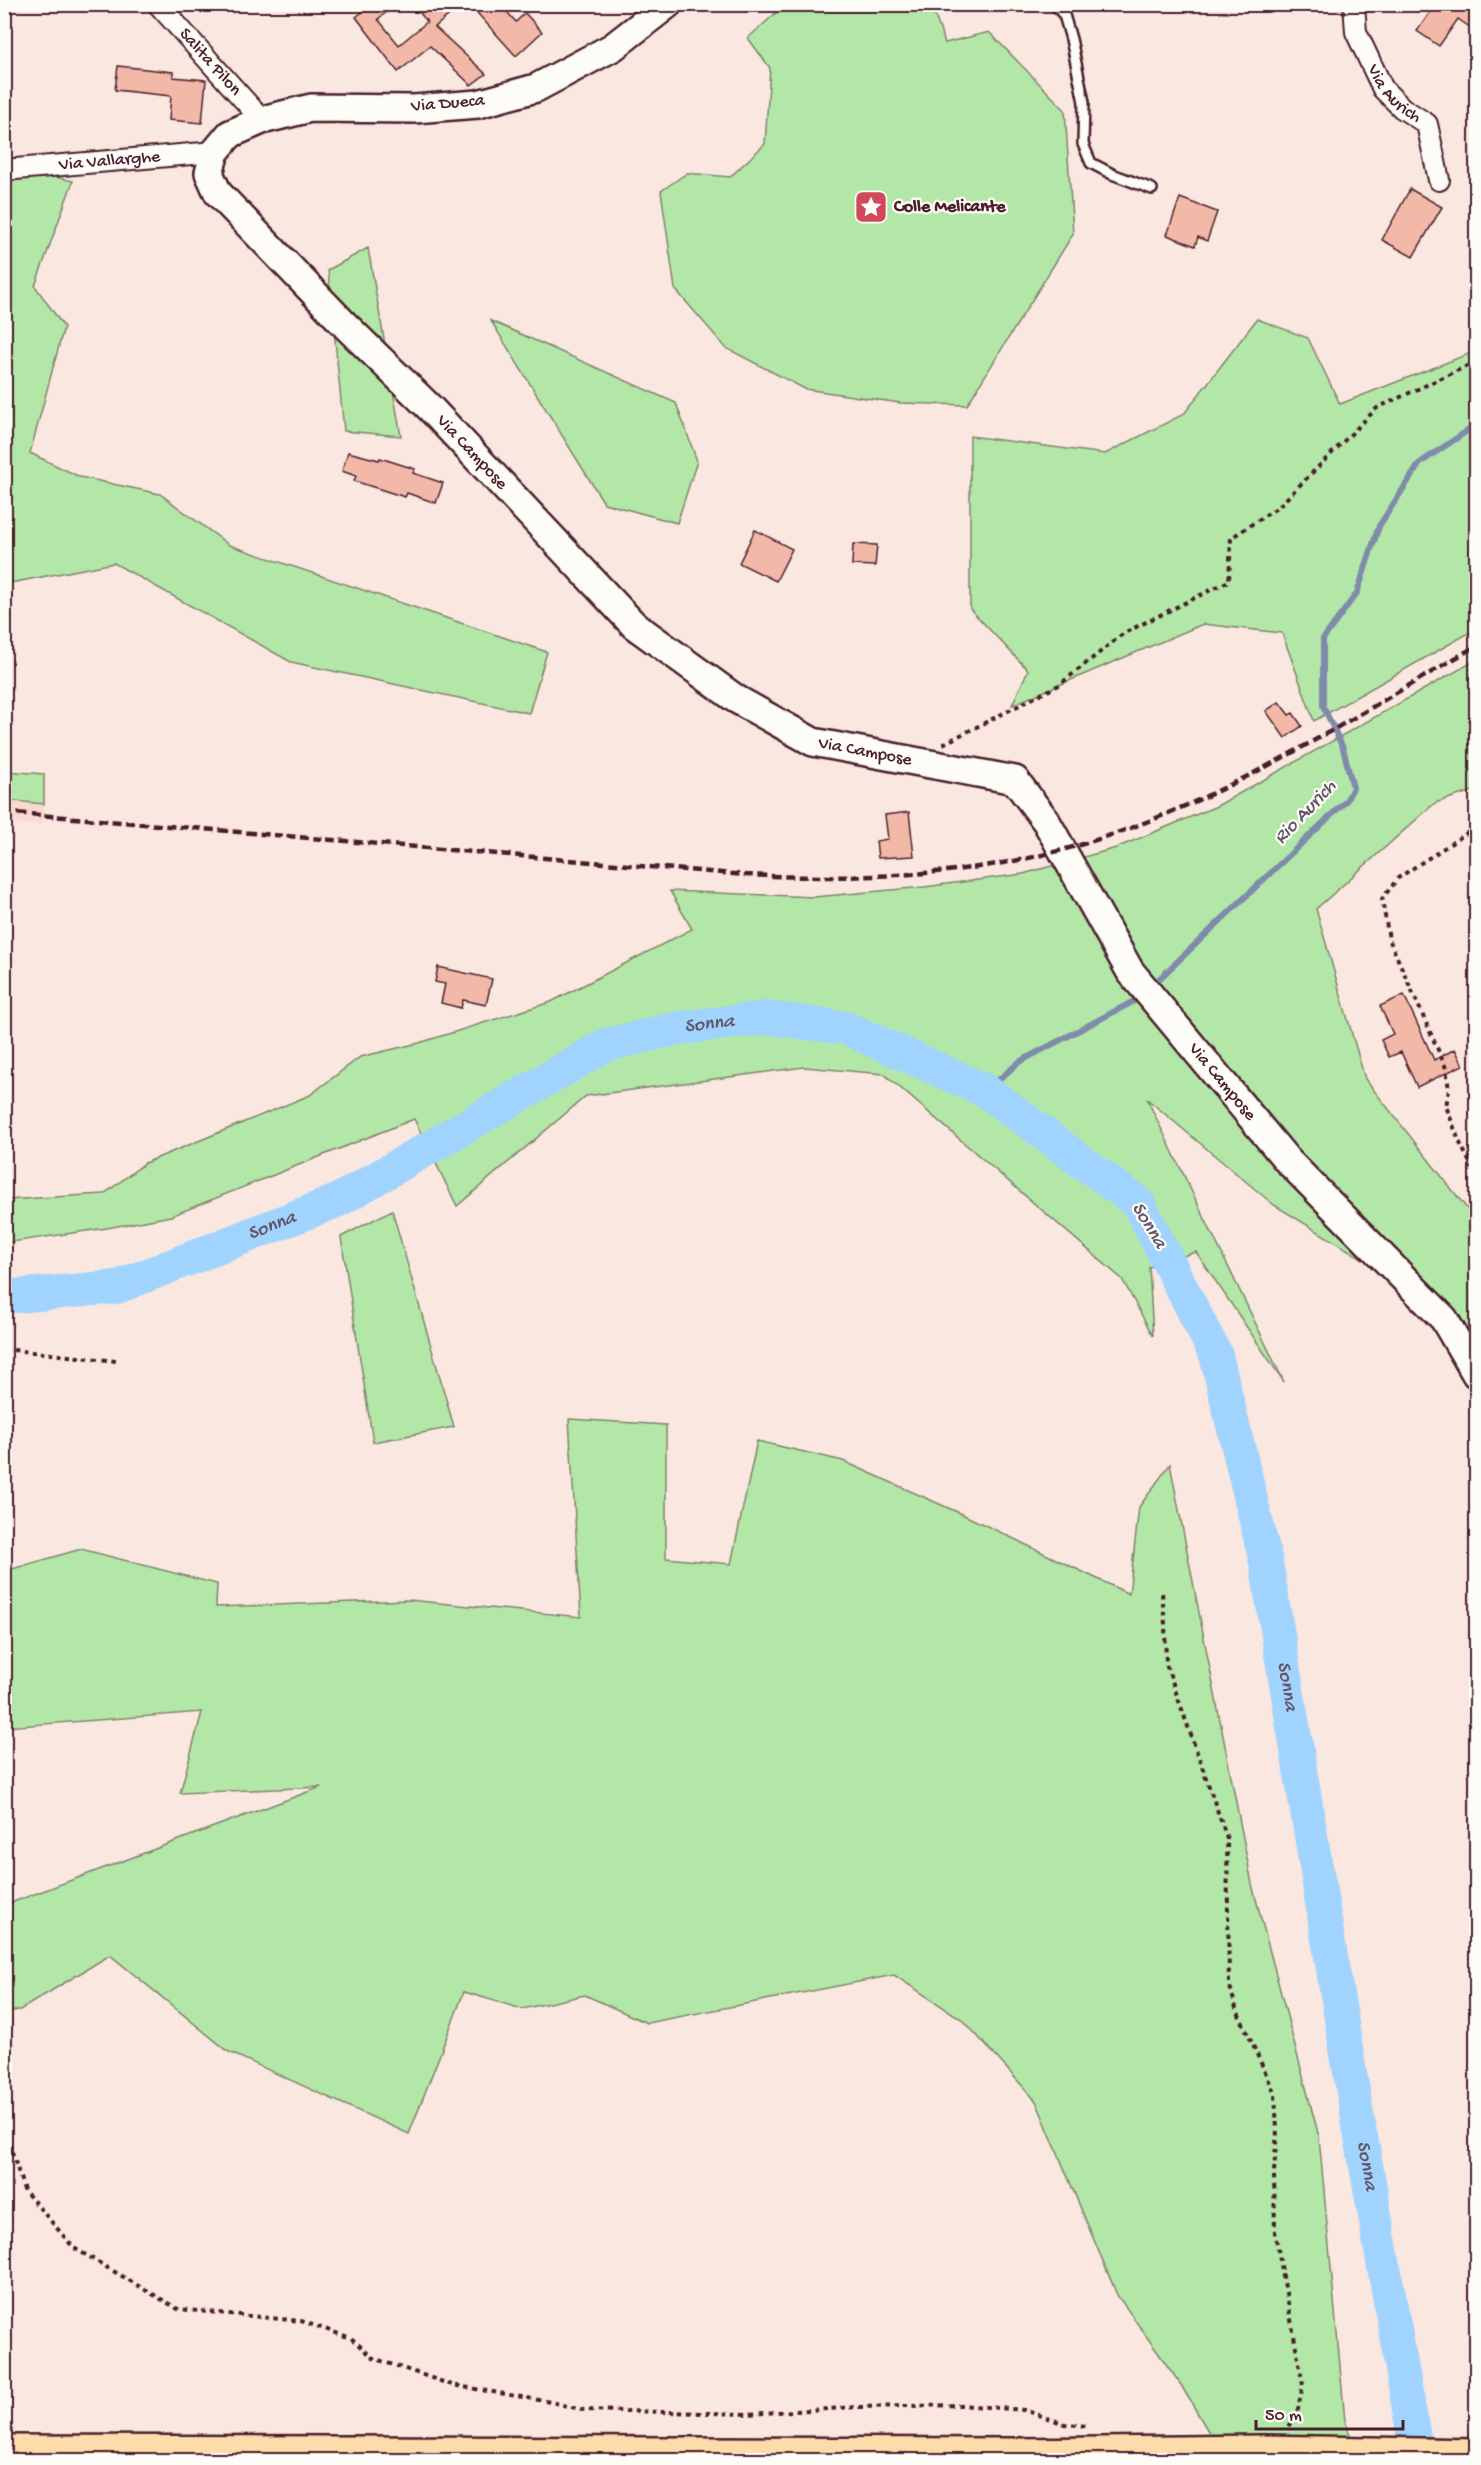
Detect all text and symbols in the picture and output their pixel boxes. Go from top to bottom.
street label: Salita Pilon [174,24,246,101]
street label: Via Aurich [1362,60,1425,128]
street label: Via Dueca [409,90,487,118]
street label: Via Vallarghe [57,146,162,176]
place icon: Colle Melicante [853,189,889,225]
place label: Colle Melicante [893,197,1006,218]
street label: Via Campose [431,410,512,495]
street label: Via Campose [816,733,914,771]
water label: Rio Aurich [1270,776,1342,850]
water label: Sonna [683,1010,737,1039]
street label: Via Campose [1183,1038,1261,1126]
water label: Sonna [1125,1199,1172,1255]
water label: Sonna [245,1206,301,1246]
water label: Sonna [1271,1660,1302,1715]
water label: Sonna [1350,2139,1382,2194]
scale bar [1256,2393,1403,2431]
text: 50 m [1265,2406,1302,2427]

